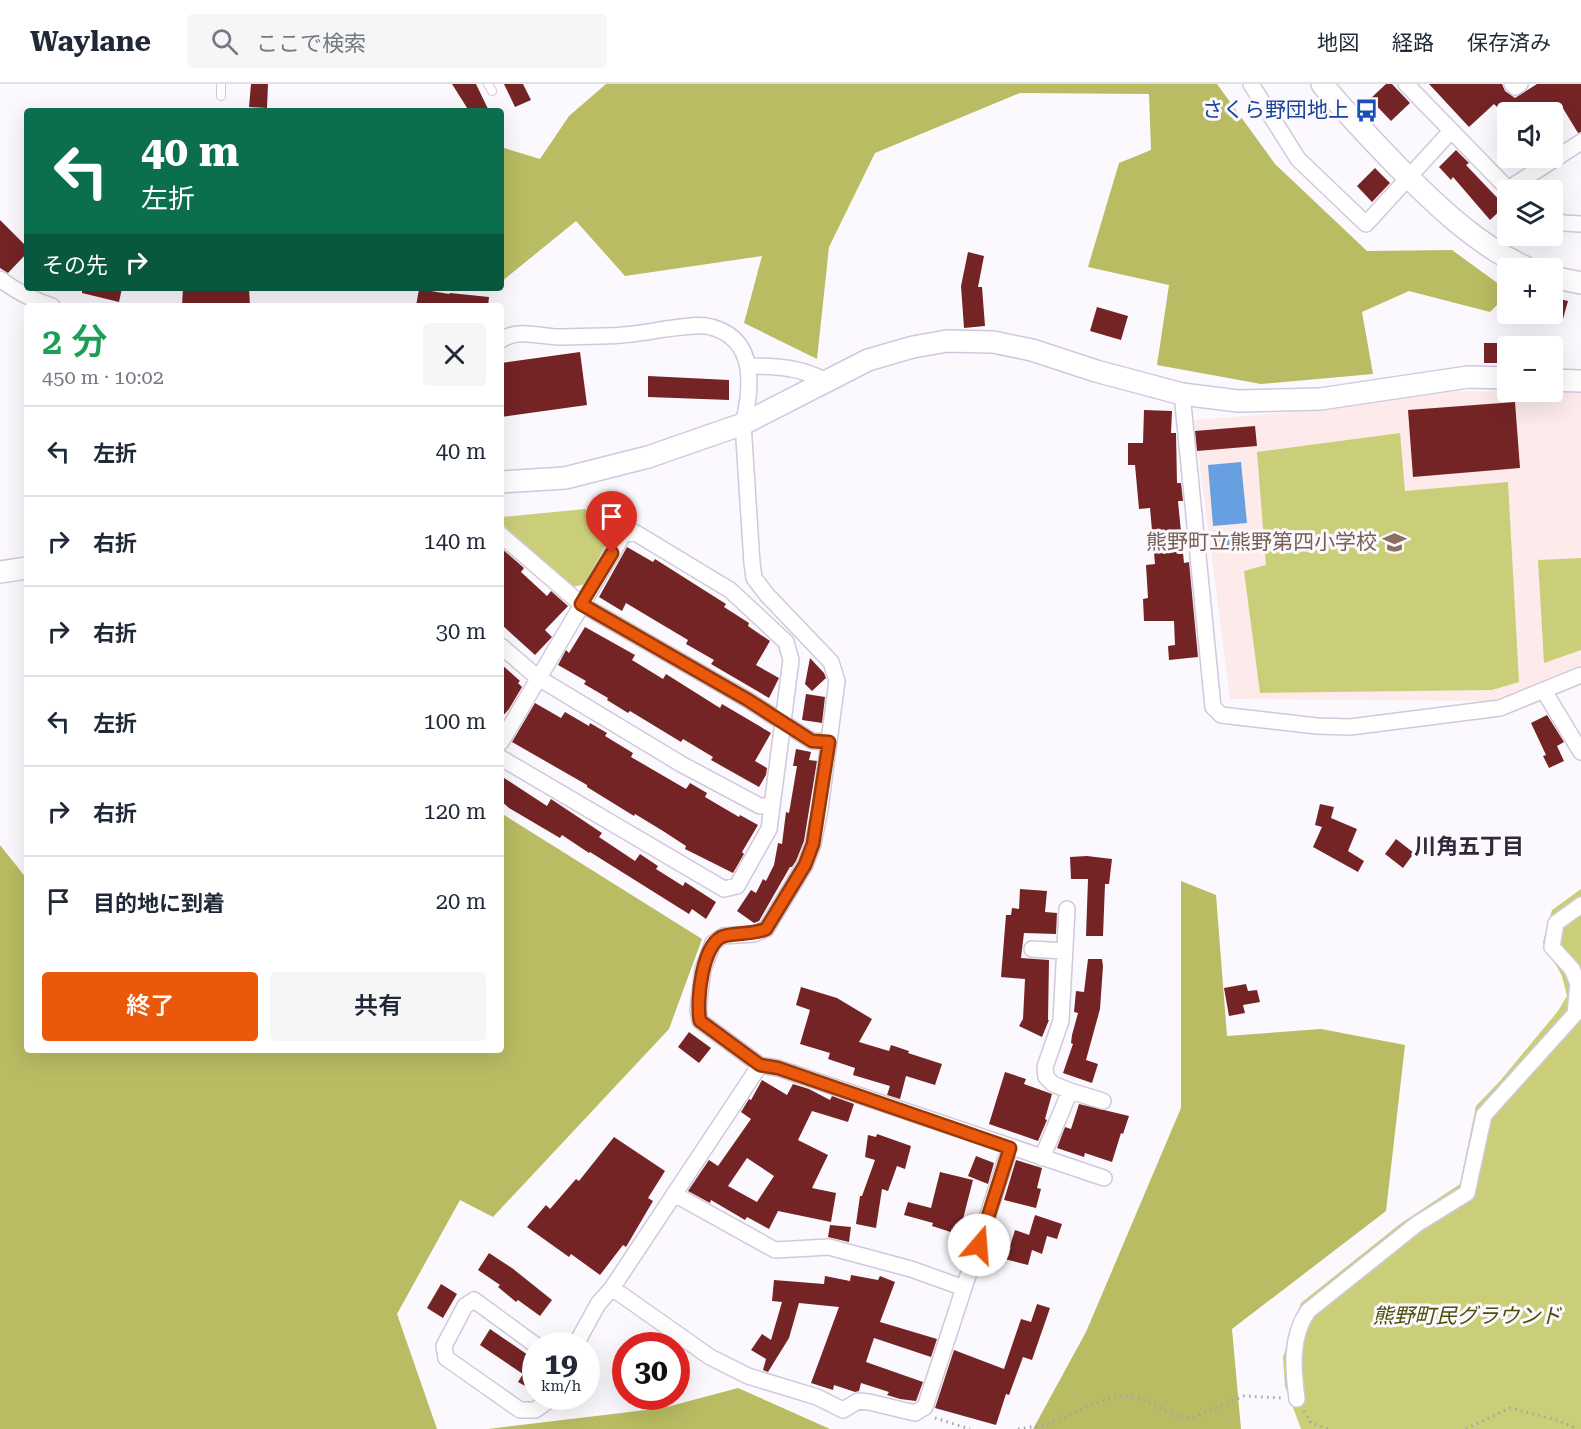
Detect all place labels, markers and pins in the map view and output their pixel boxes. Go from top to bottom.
bus stop icon: さくら野団地上 [1354,97,1380,123]
place label: さくら野団地上 [1202,98,1349,122]
pin [586,491,637,553]
school or university icon: 熊野町立熊野第四小学校 [1382,529,1408,555]
place label: 熊野町立熊野第四小学校 [1146,530,1377,554]

